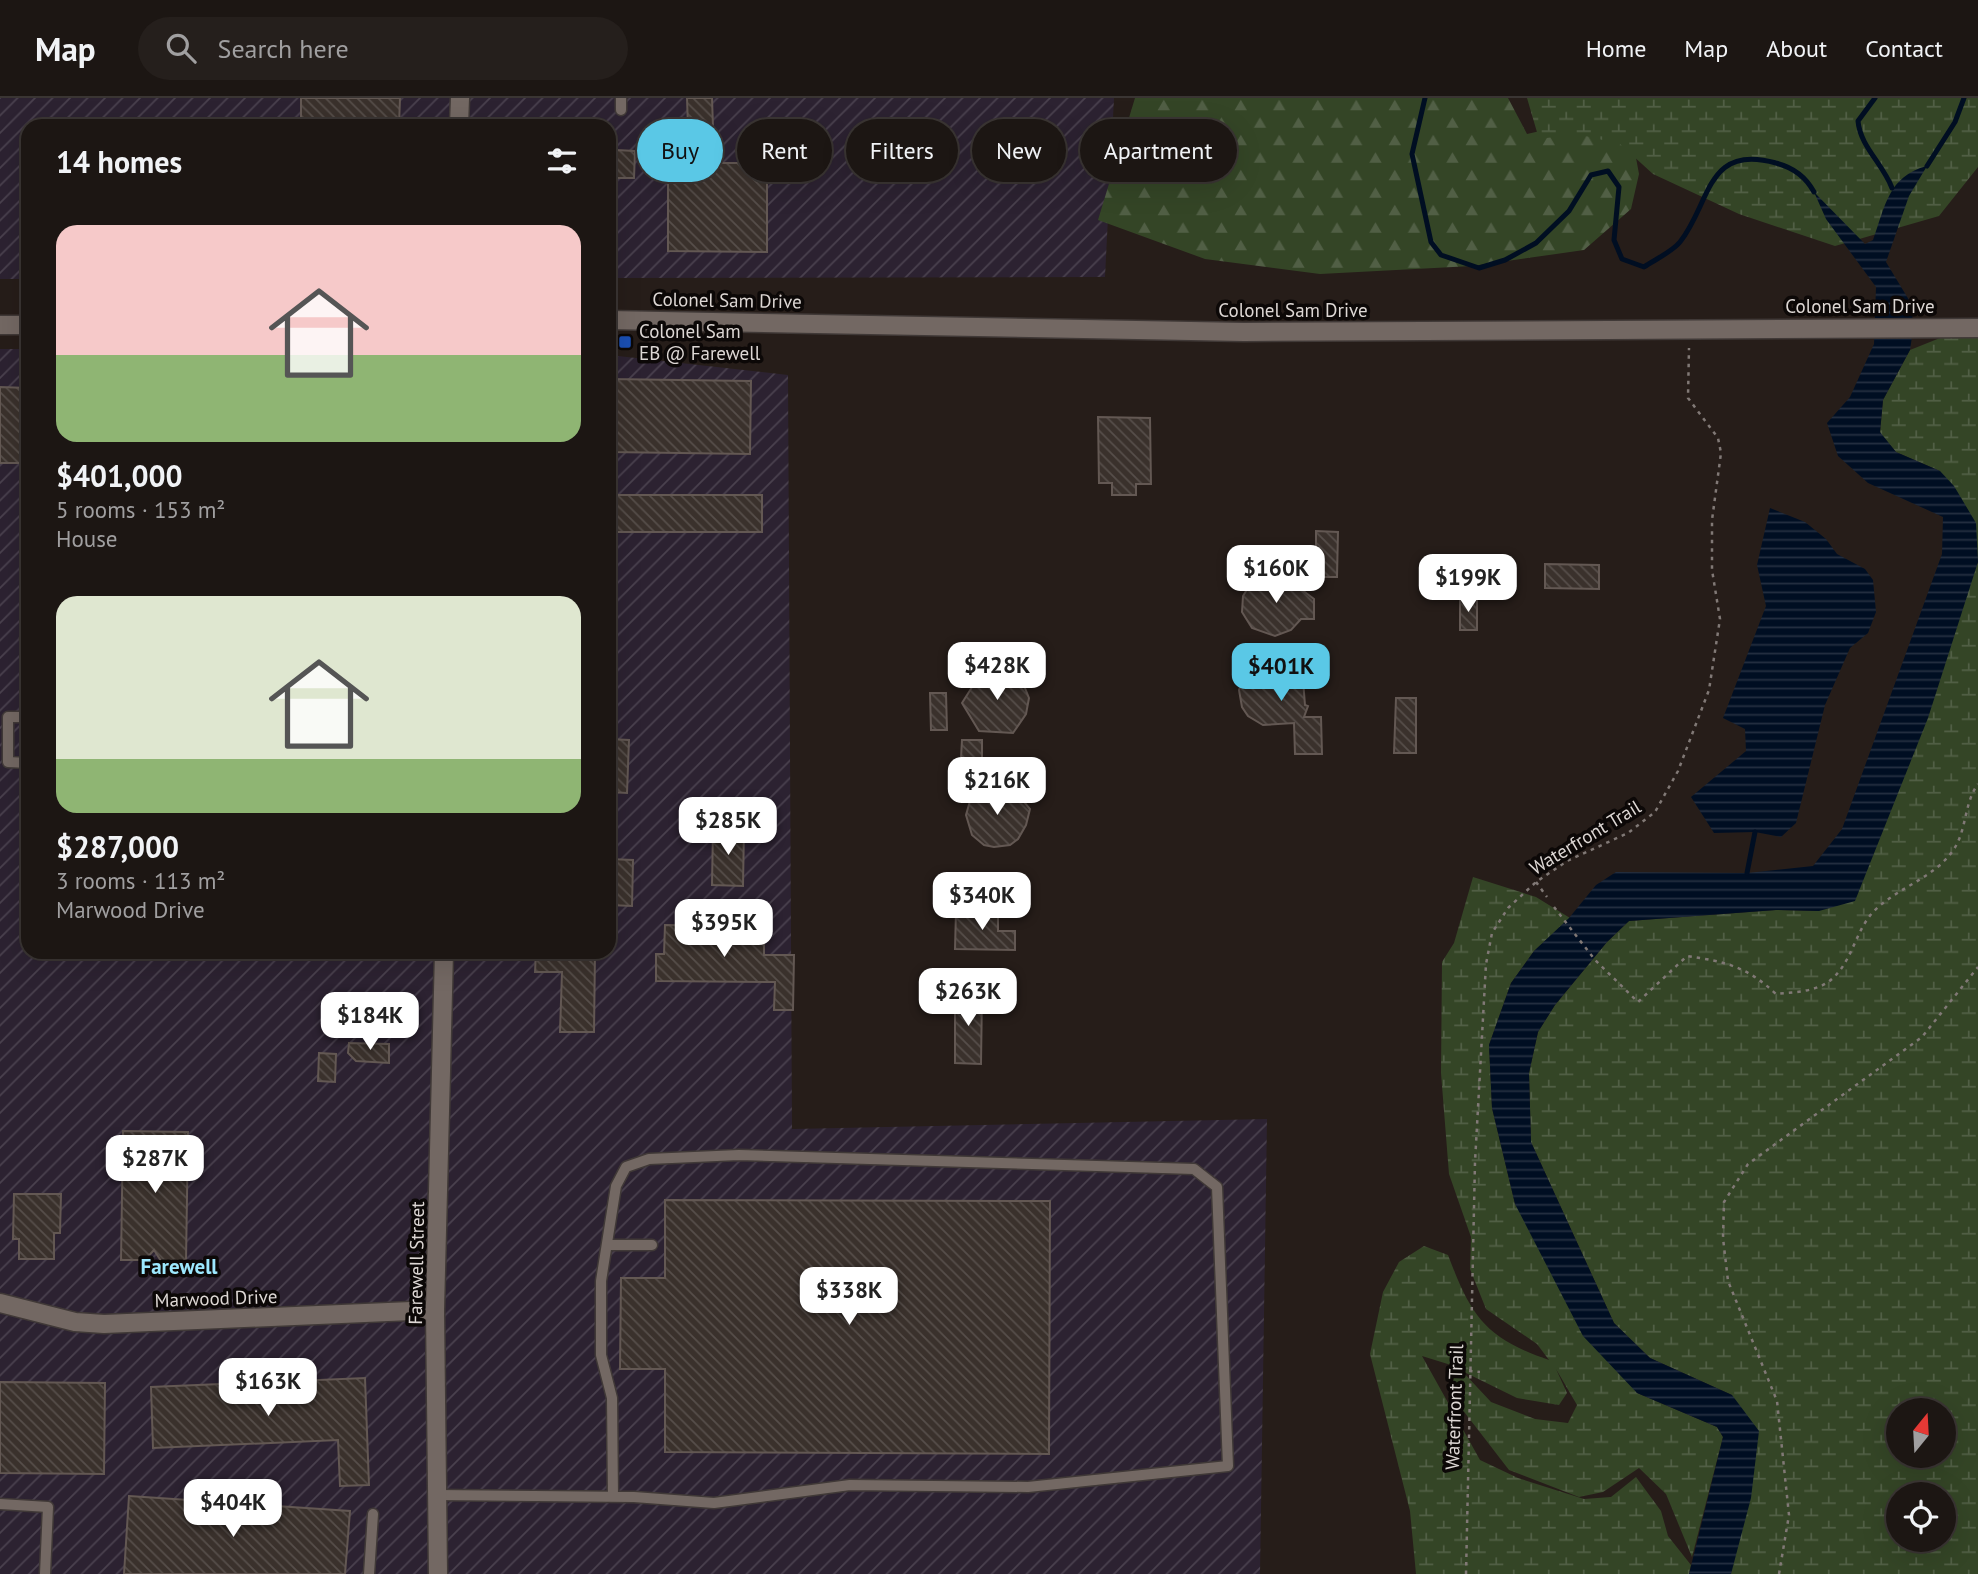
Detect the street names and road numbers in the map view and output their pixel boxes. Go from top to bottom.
street label: Colonel Sam Drive [652,287,802,313]
street label: Colonel Sam Drive [1785,294,1935,318]
street label: Colonel Sam Drive [1218,298,1368,322]
street label: Waterfront Trail [1525,794,1645,880]
street label: Farewell Street [403,1201,429,1325]
street label: Marwood Drive [154,1284,278,1312]
street label: Waterfront Trail [1440,1343,1468,1470]

